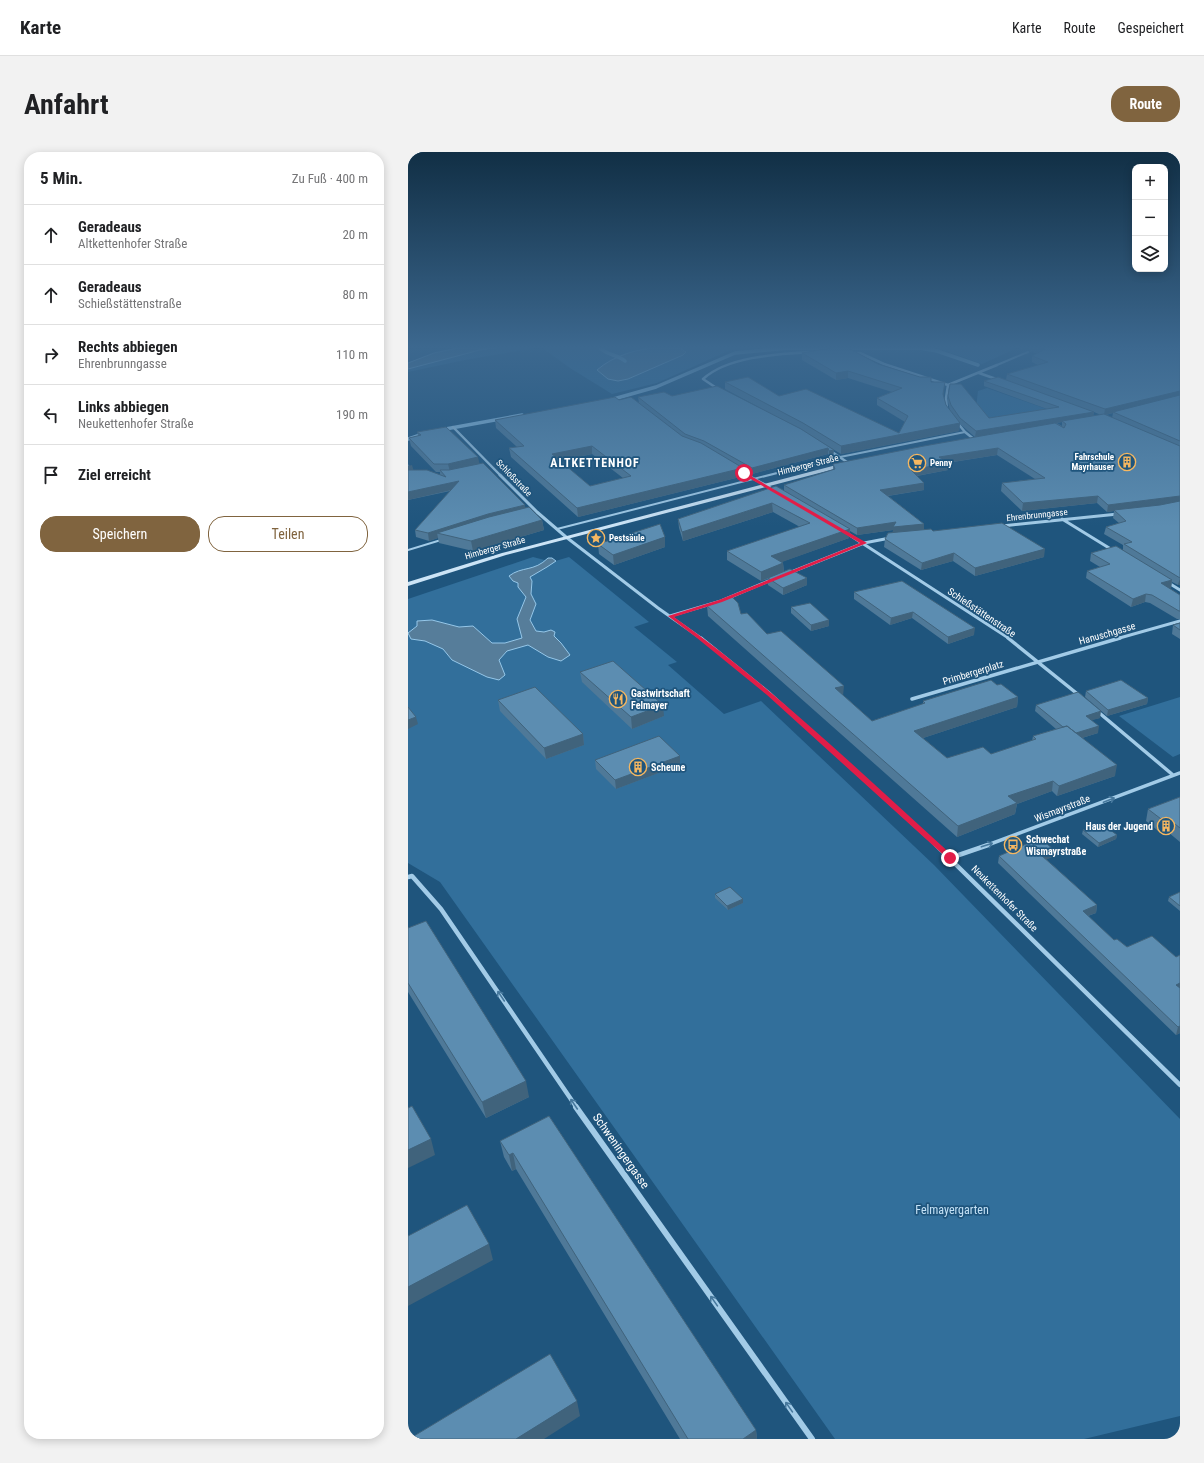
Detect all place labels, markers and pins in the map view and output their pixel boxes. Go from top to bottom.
place label: Fahrschule Mayrhauser [1072,452,1115,472]
building icon: Fahrschule Mayrhauser [1117,452,1137,472]
supermarket icon: Penny [907,453,927,473]
place label: Penny [930,458,952,468]
place icon: Pestsäule [586,528,606,548]
place label: Pestsäule [609,533,645,543]
place label: Gastwirtschaft Felmayer [631,688,690,711]
restaurant icon: Gastwirtschaft Felmayer [608,689,628,709]
building icon: Scheune [628,757,648,777]
place label: Scheune [651,762,686,773]
building icon: Haus der Jugend [1156,816,1176,836]
place label: Haus der Jugend [1086,821,1153,832]
place label: Schwechat Wismayrstraße [1026,834,1086,857]
bus stop icon: Schwechat Wismayrstraße [1003,835,1023,855]

